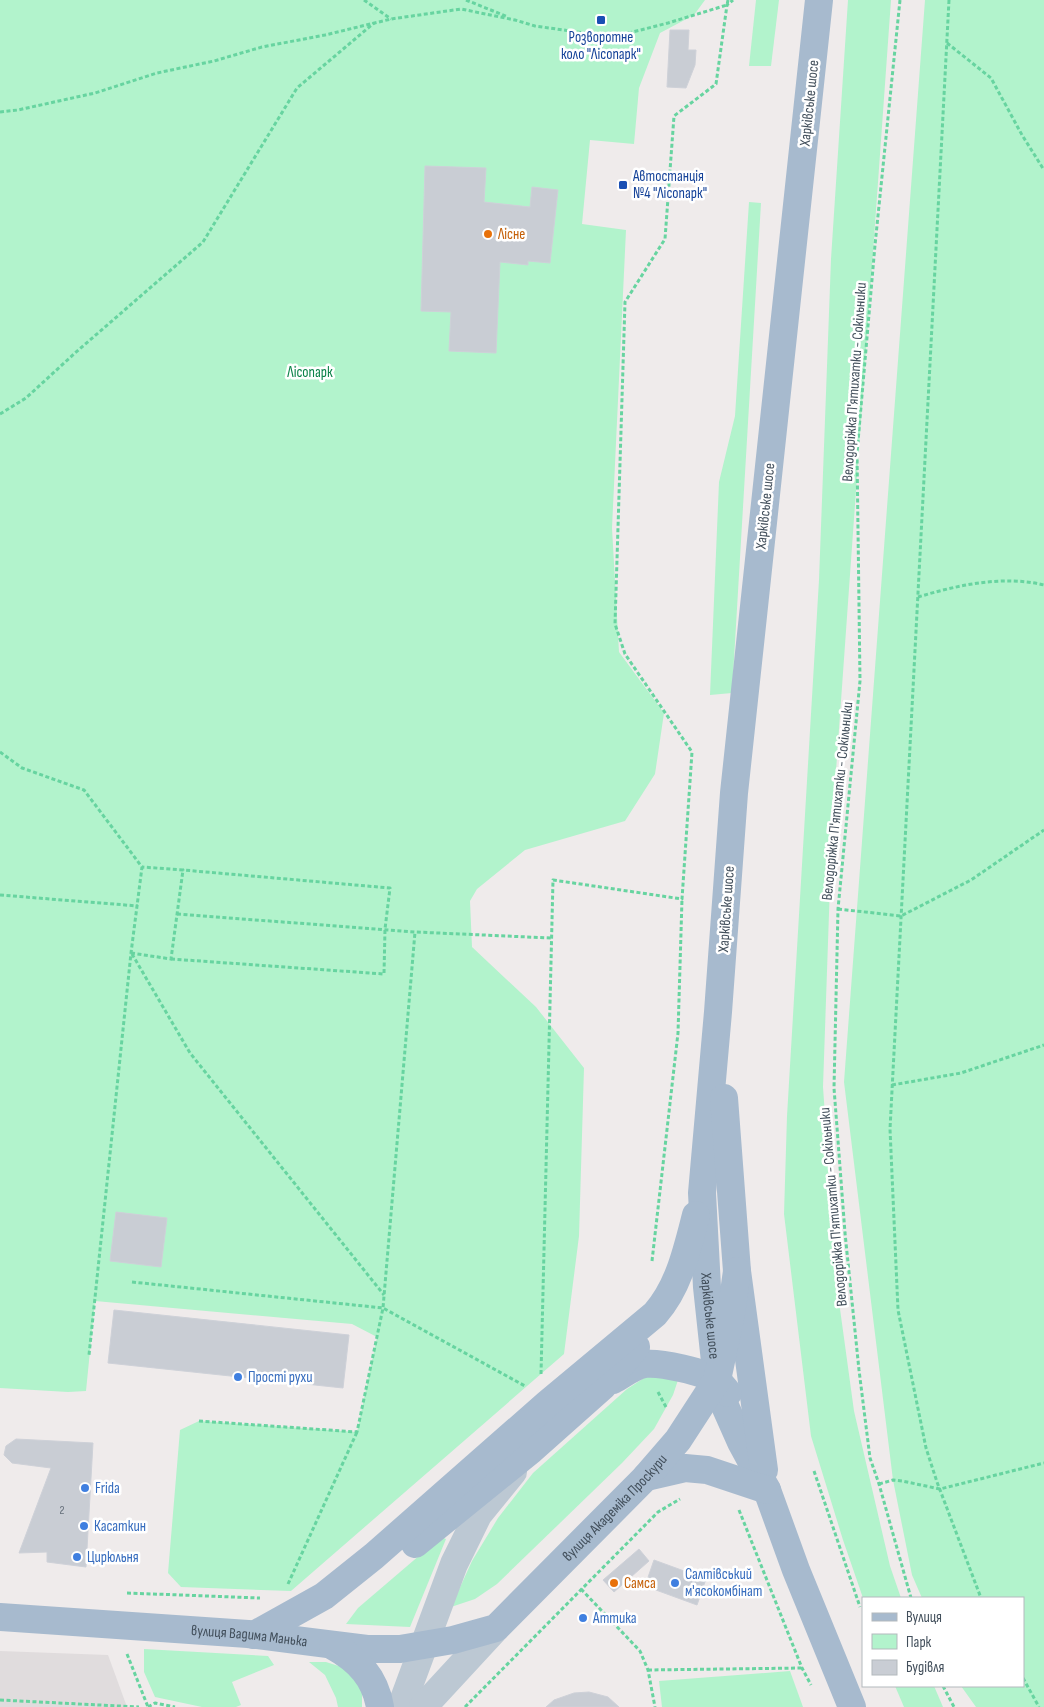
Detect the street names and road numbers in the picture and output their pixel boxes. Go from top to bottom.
street label: Харківське шосе [795,59,823,148]
street label: Велодоріжка П'ятихатки - Сокільники [838,282,871,482]
street label: Харківське шосе [751,462,779,551]
street label: Велодоріжка П'ятихатки - Сокільники [818,701,857,901]
street label: Харківське шосе [714,865,739,954]
street label: Велодоріжка П'ятихатки - Сокільники [815,1107,852,1307]
street label: Харківське шосе [696,1271,724,1360]
street label: вулиця Академіка Проскури [559,1450,671,1566]
street label: вулиця Вадима Манька [190,1621,309,1651]

